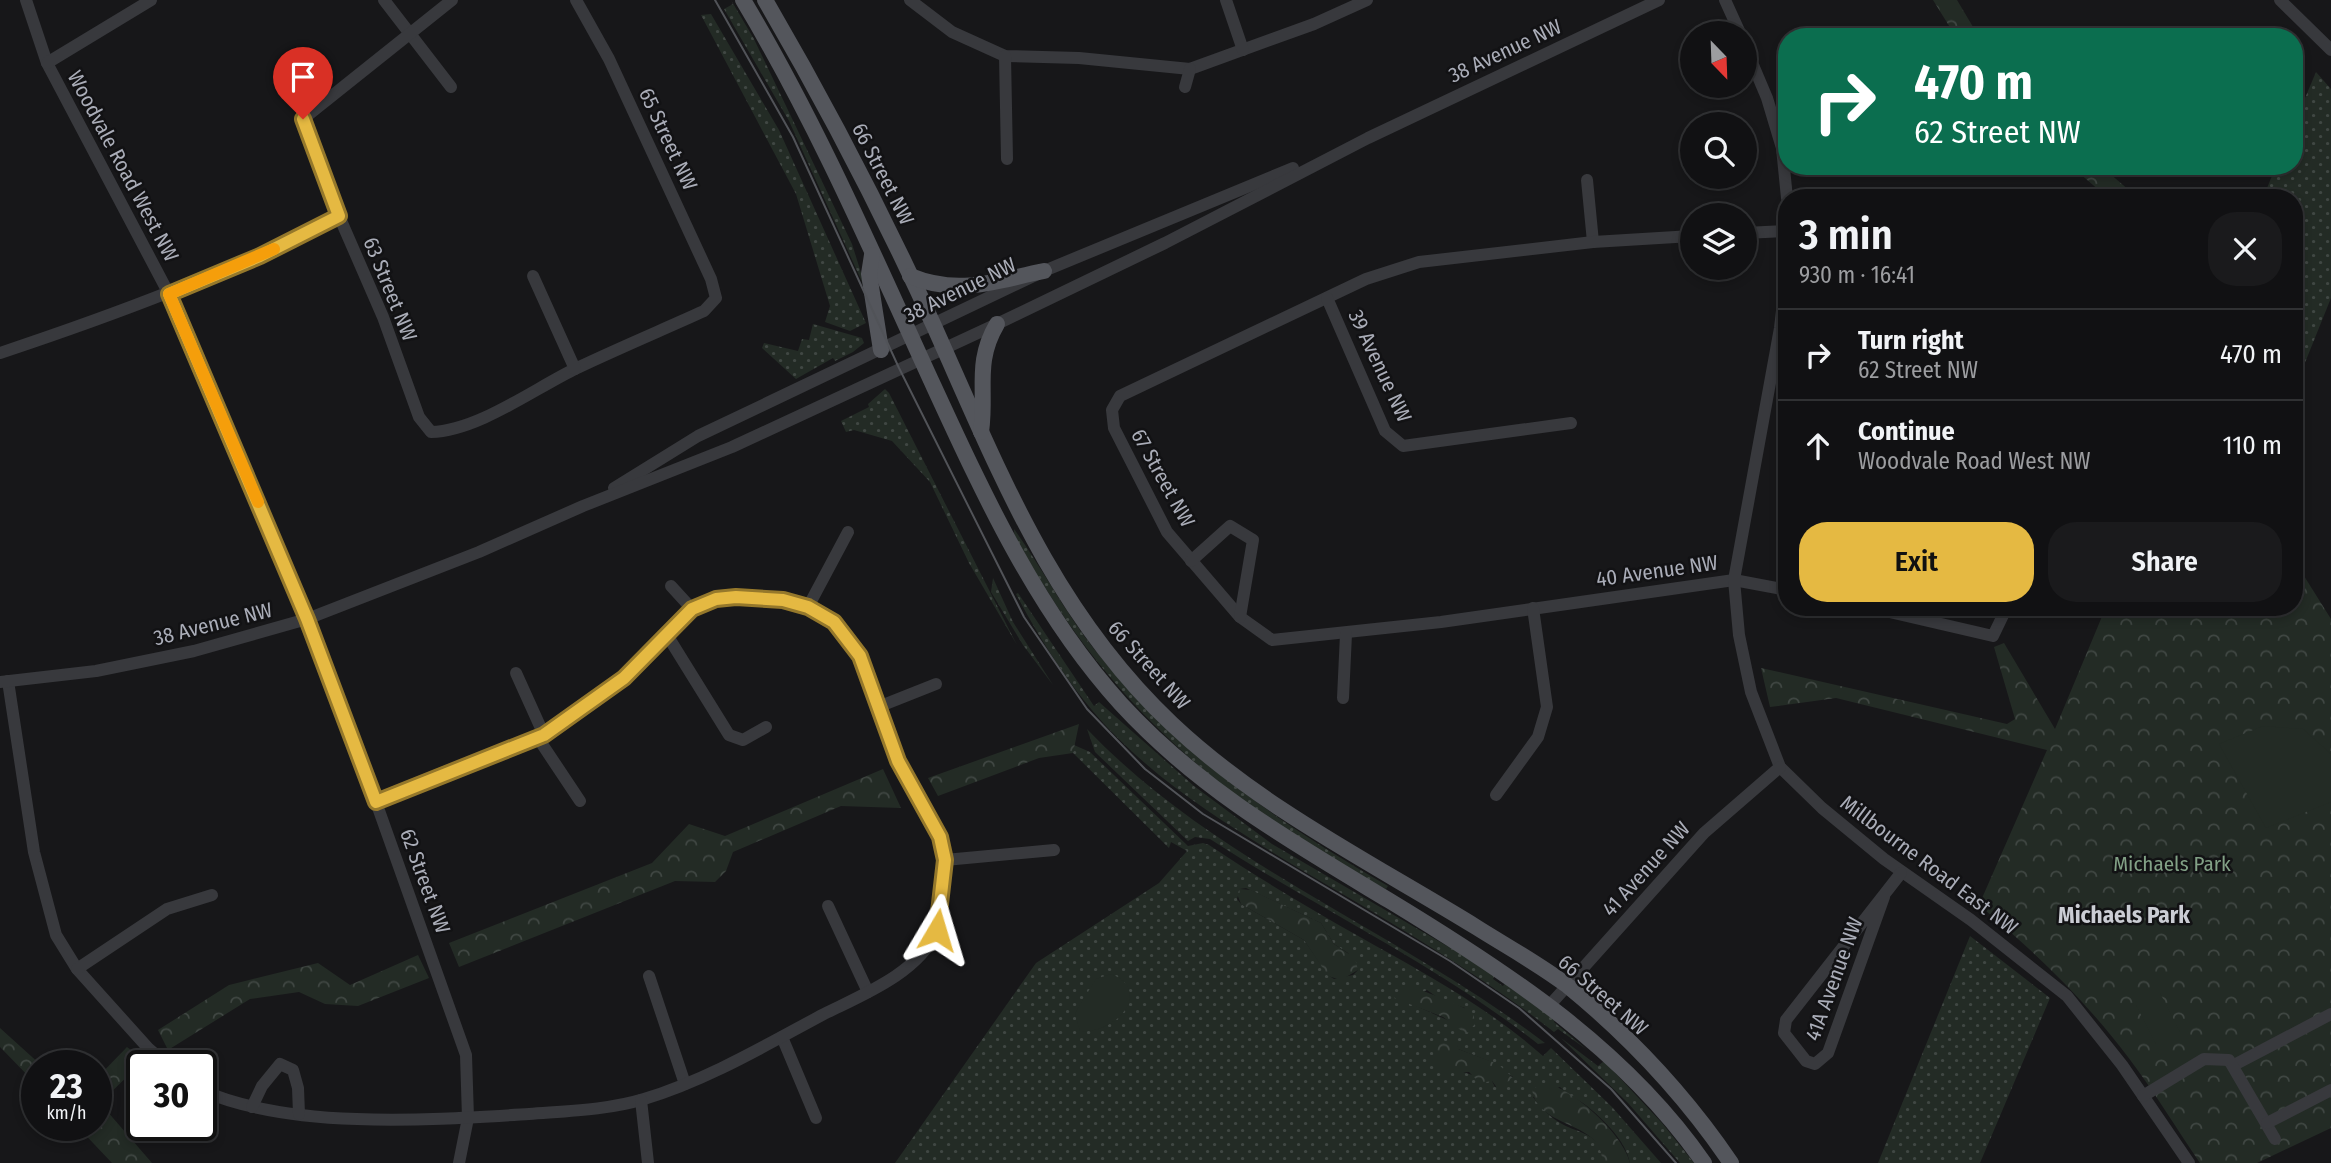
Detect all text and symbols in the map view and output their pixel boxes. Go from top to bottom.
street label: 38 Avenue NW [1444,13,1566,88]
north arrow [1680,21,1757,98]
map controls [1680,21,1757,280]
pin [273,47,333,119]
text: 470 m [1914,53,2033,112]
icon: right [1799,56,1890,147]
icon: arrive [284,58,322,96]
street label: Woodvale Road West NW [62,66,184,266]
street label: 65 Street NW [633,84,703,195]
button: search [1680,112,1757,189]
text: 62 Street NW [1914,113,2081,151]
street label: 66 Street NW [846,119,920,230]
button: layers [1680,203,1757,280]
text: 3 min [1799,210,1893,260]
button: close [2208,212,2282,286]
street label: 63 Street NW [357,233,423,345]
street label: 38 Avenue NW [900,252,1021,328]
text: 930 m · 16:41 [1799,261,1915,289]
street label: 39 Avenue NW [1343,306,1417,427]
text: Turn right [1858,325,1964,356]
icon: right [1799,336,1837,374]
text: 470 m [2220,339,2282,370]
text: 62 Street NW [1858,356,1978,384]
text: Continue [1858,416,1955,447]
street label: 67 Street NW [1125,424,1201,532]
icon: ahead [1799,427,1837,465]
text: 110 m [2222,430,2282,461]
text: Woodvale Road West NW [1858,447,2091,475]
button: Exit [1799,522,2034,602]
button: Share [2048,522,2282,602]
street label: 40 Avenue NW [1595,550,1720,592]
street label: 38 Avenue NW [151,597,275,651]
street label: 66 Street NW [1102,615,1196,715]
street label: Millbourne Road East NW [1835,790,2023,940]
street label: 41 Avenue NW [1597,816,1696,922]
street label: 62 Street NW [394,825,456,937]
park label: Michaels Park [2113,851,2231,877]
position arrow [900,893,974,967]
district label: Michaels Park [2058,901,2190,929]
street label: 41A Avenue NW [1800,913,1868,1044]
street label: 66 Street NW [1553,949,1654,1041]
speed limit sign: 30 [126,1050,217,1141]
text: 23 [50,1065,83,1107]
text: km/h [46,1102,87,1124]

